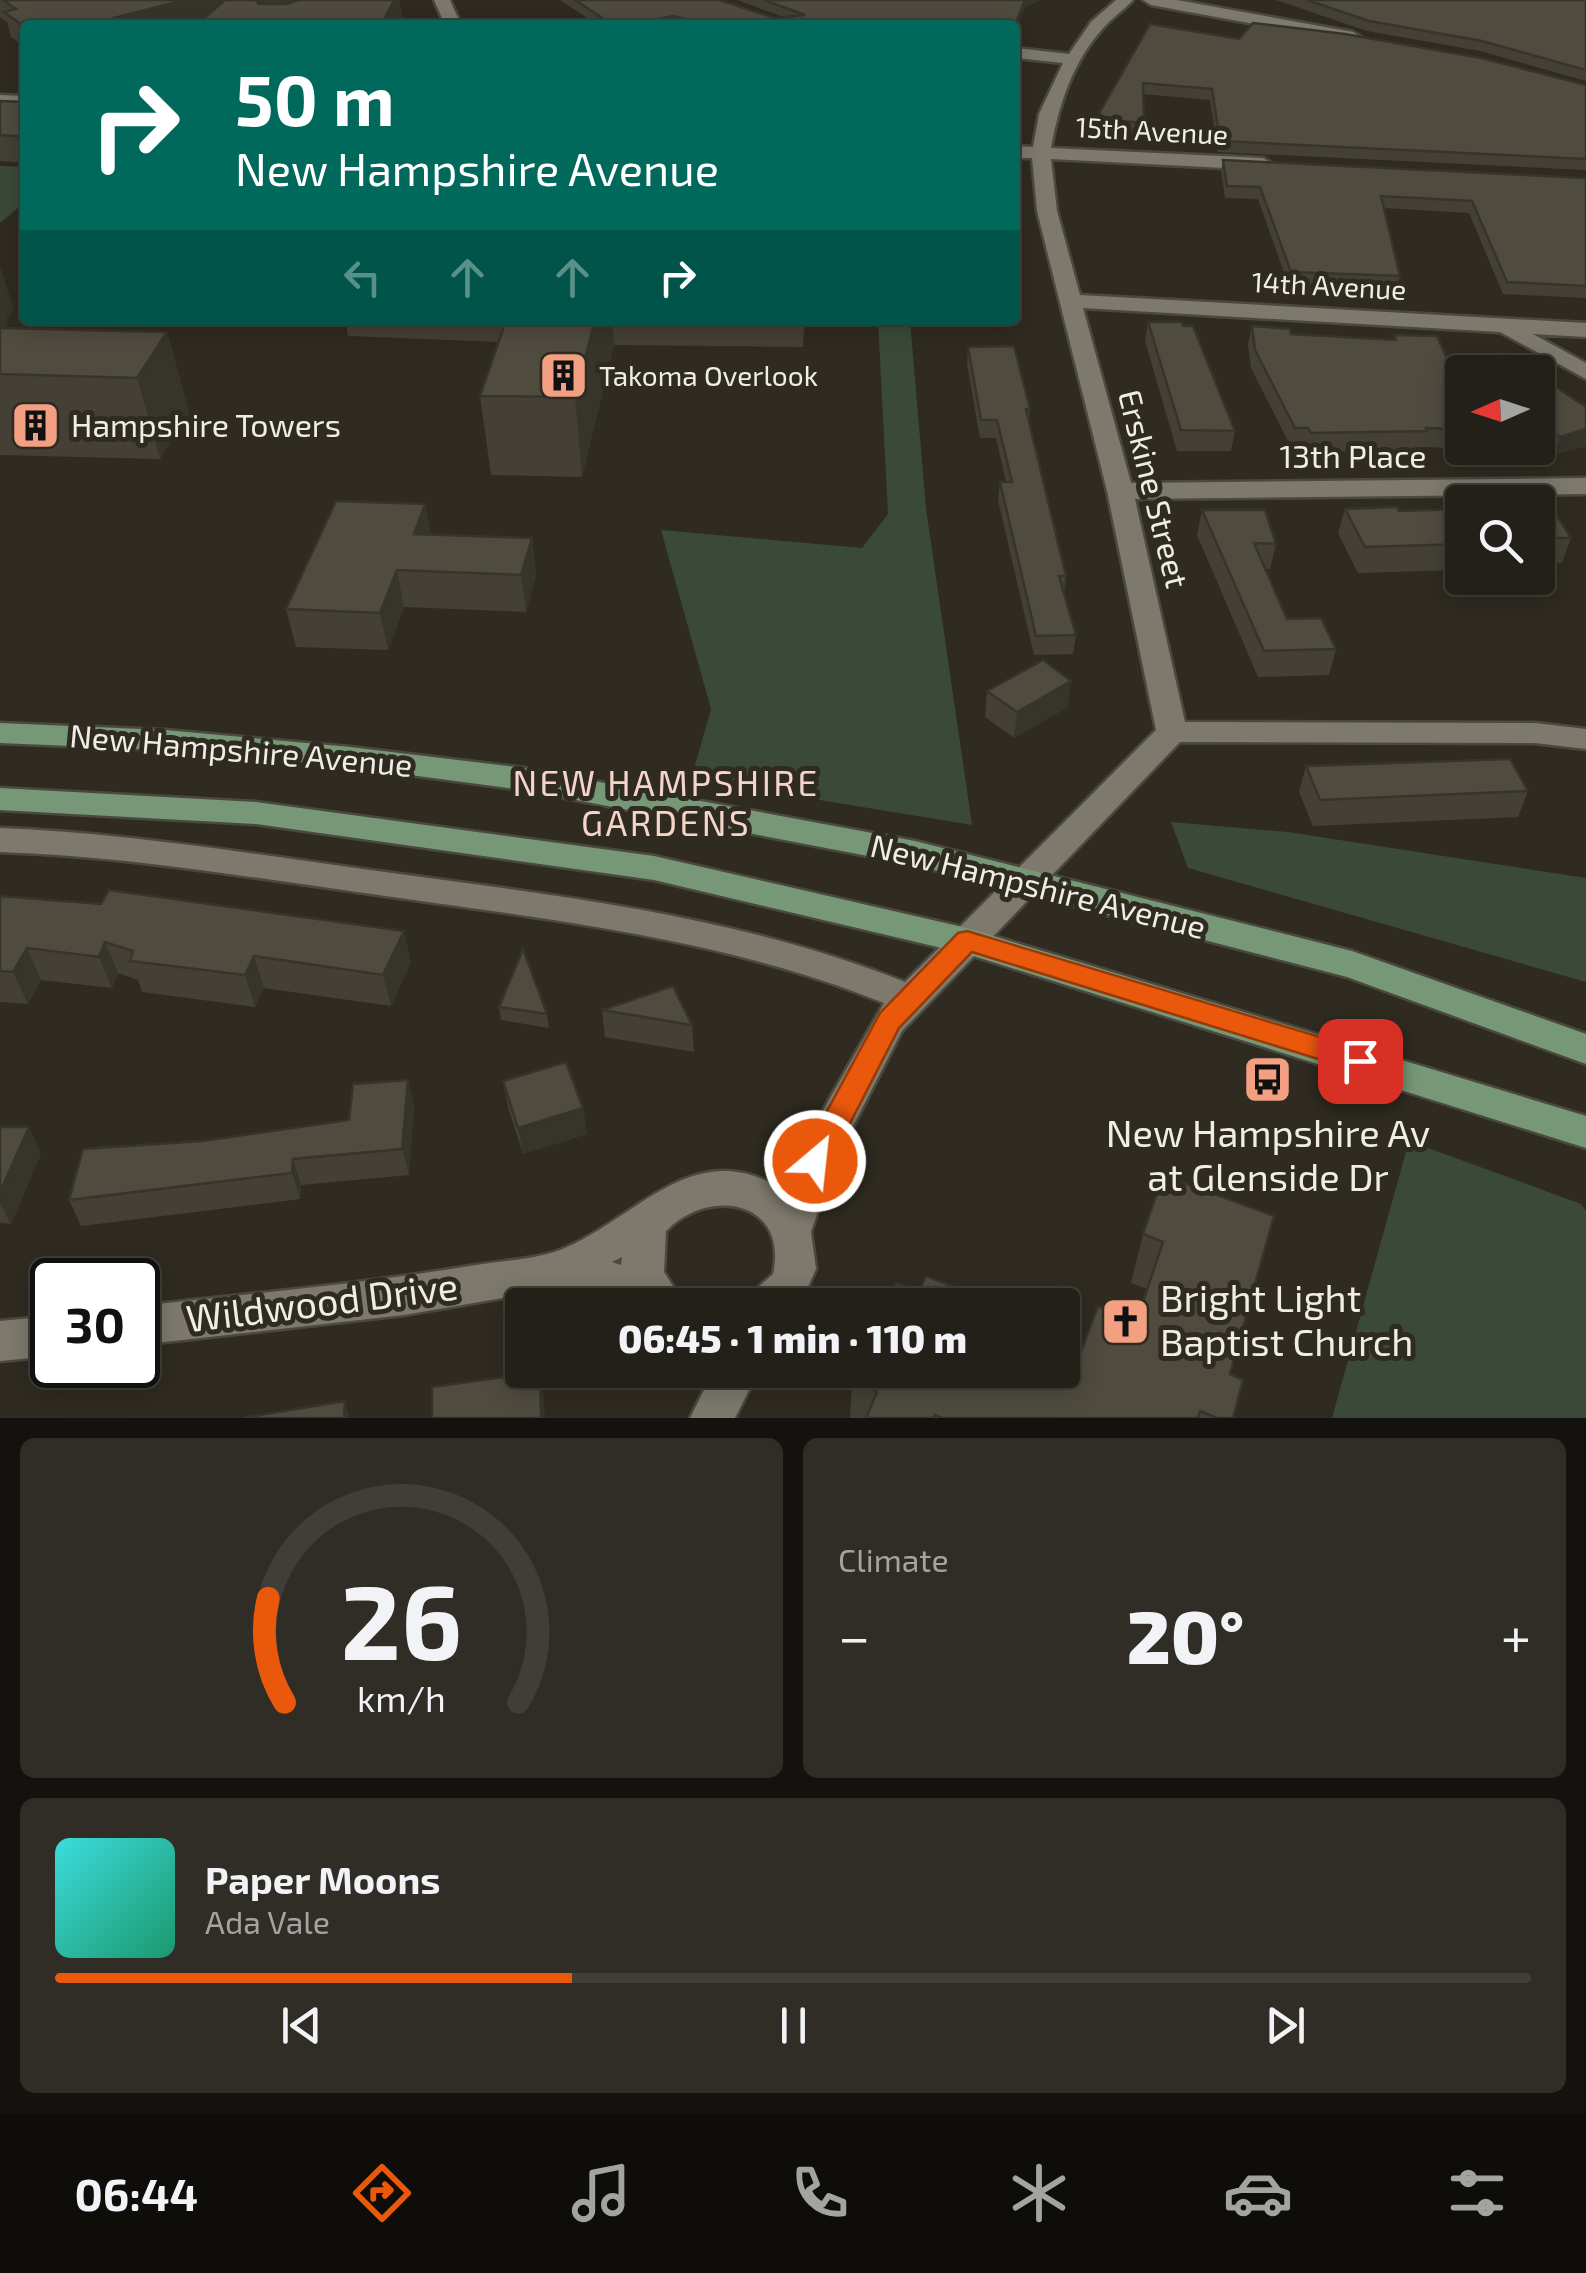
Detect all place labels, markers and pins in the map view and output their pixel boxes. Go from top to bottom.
building icon: Takoma Overlook [538,350,590,402]
place label: Takoma Overlook [599,358,818,392]
building icon: Hampshire Towers [10,400,62,452]
place label: Hampshire Towers [71,405,341,443]
pin [1318,1019,1403,1104]
bus stop icon: New Hampshire Av at Glenside Dr [1242,1054,1294,1106]
place label: New Hampshire Av at Glenside Dr [1106,1109,1430,1199]
place label: Bright Light Baptist Church [1160,1274,1413,1364]
church icon: Bright Light Baptist Church [1099,1295,1151,1347]

